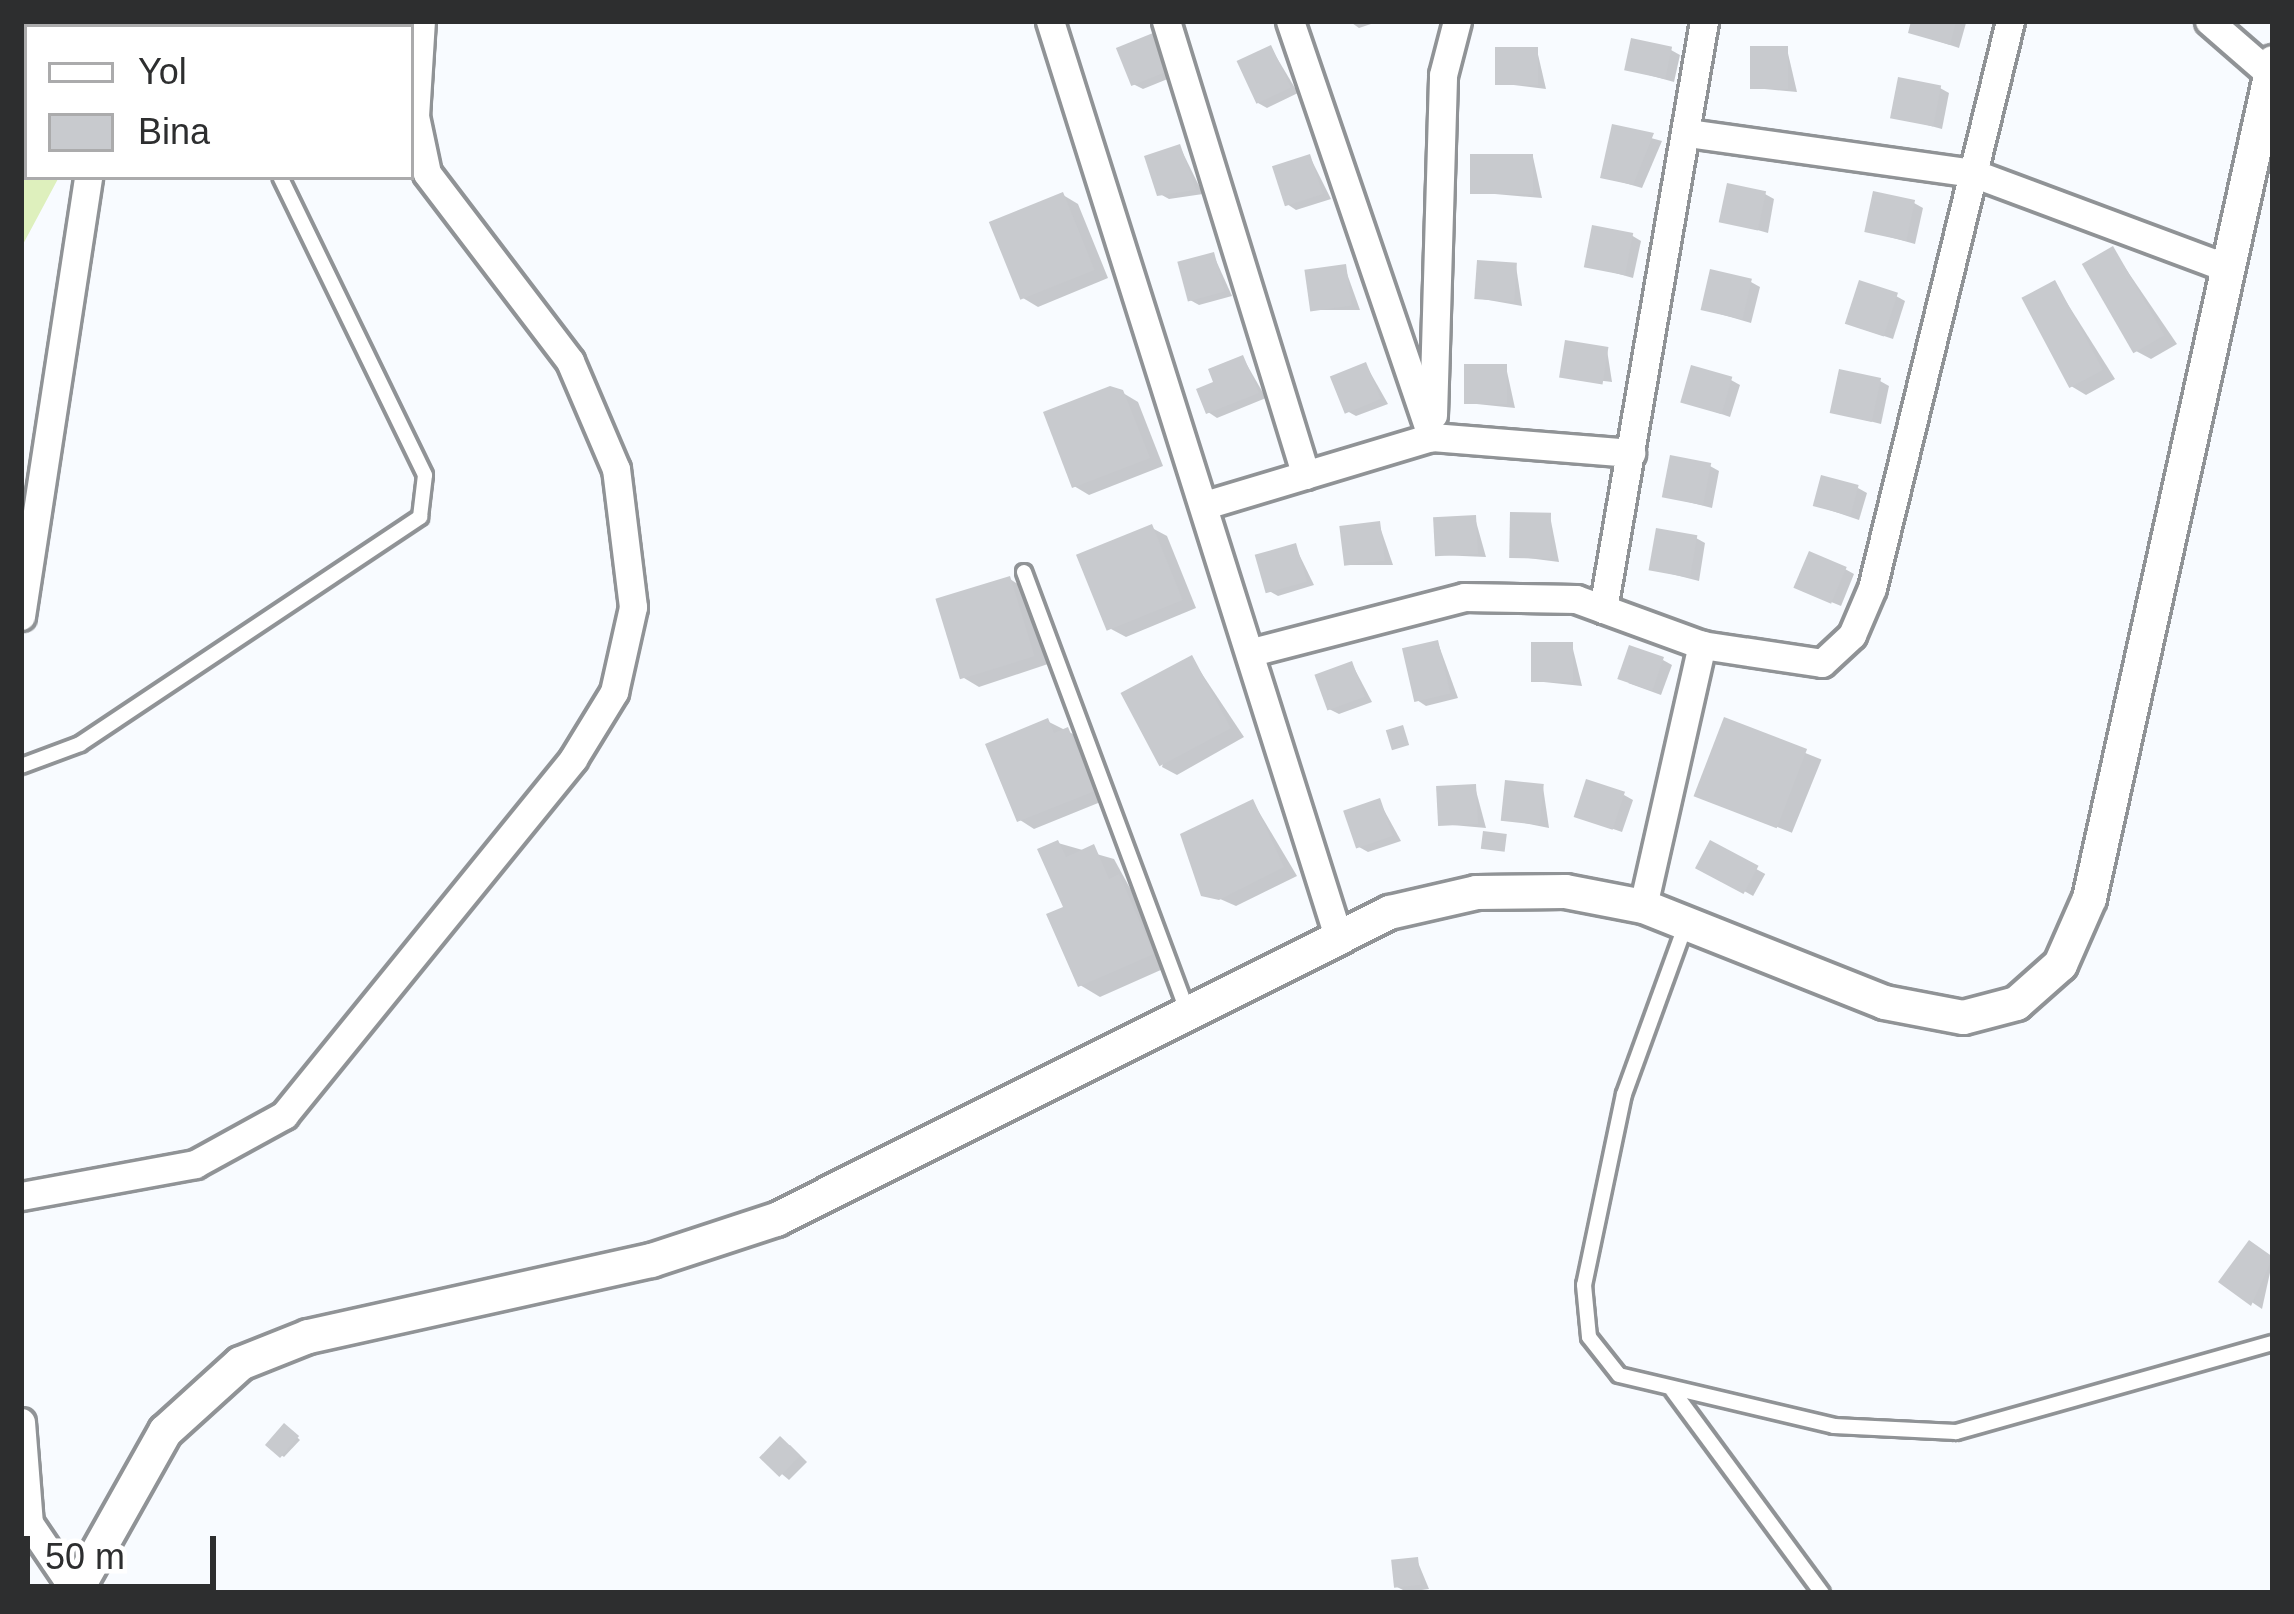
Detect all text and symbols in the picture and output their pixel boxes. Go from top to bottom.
legend [24,24,414,180]
text: Yol [138,51,187,92]
text: Bina [138,111,210,152]
scale bar [30,1512,222,1586]
text: 50 m [45,1536,125,1577]

